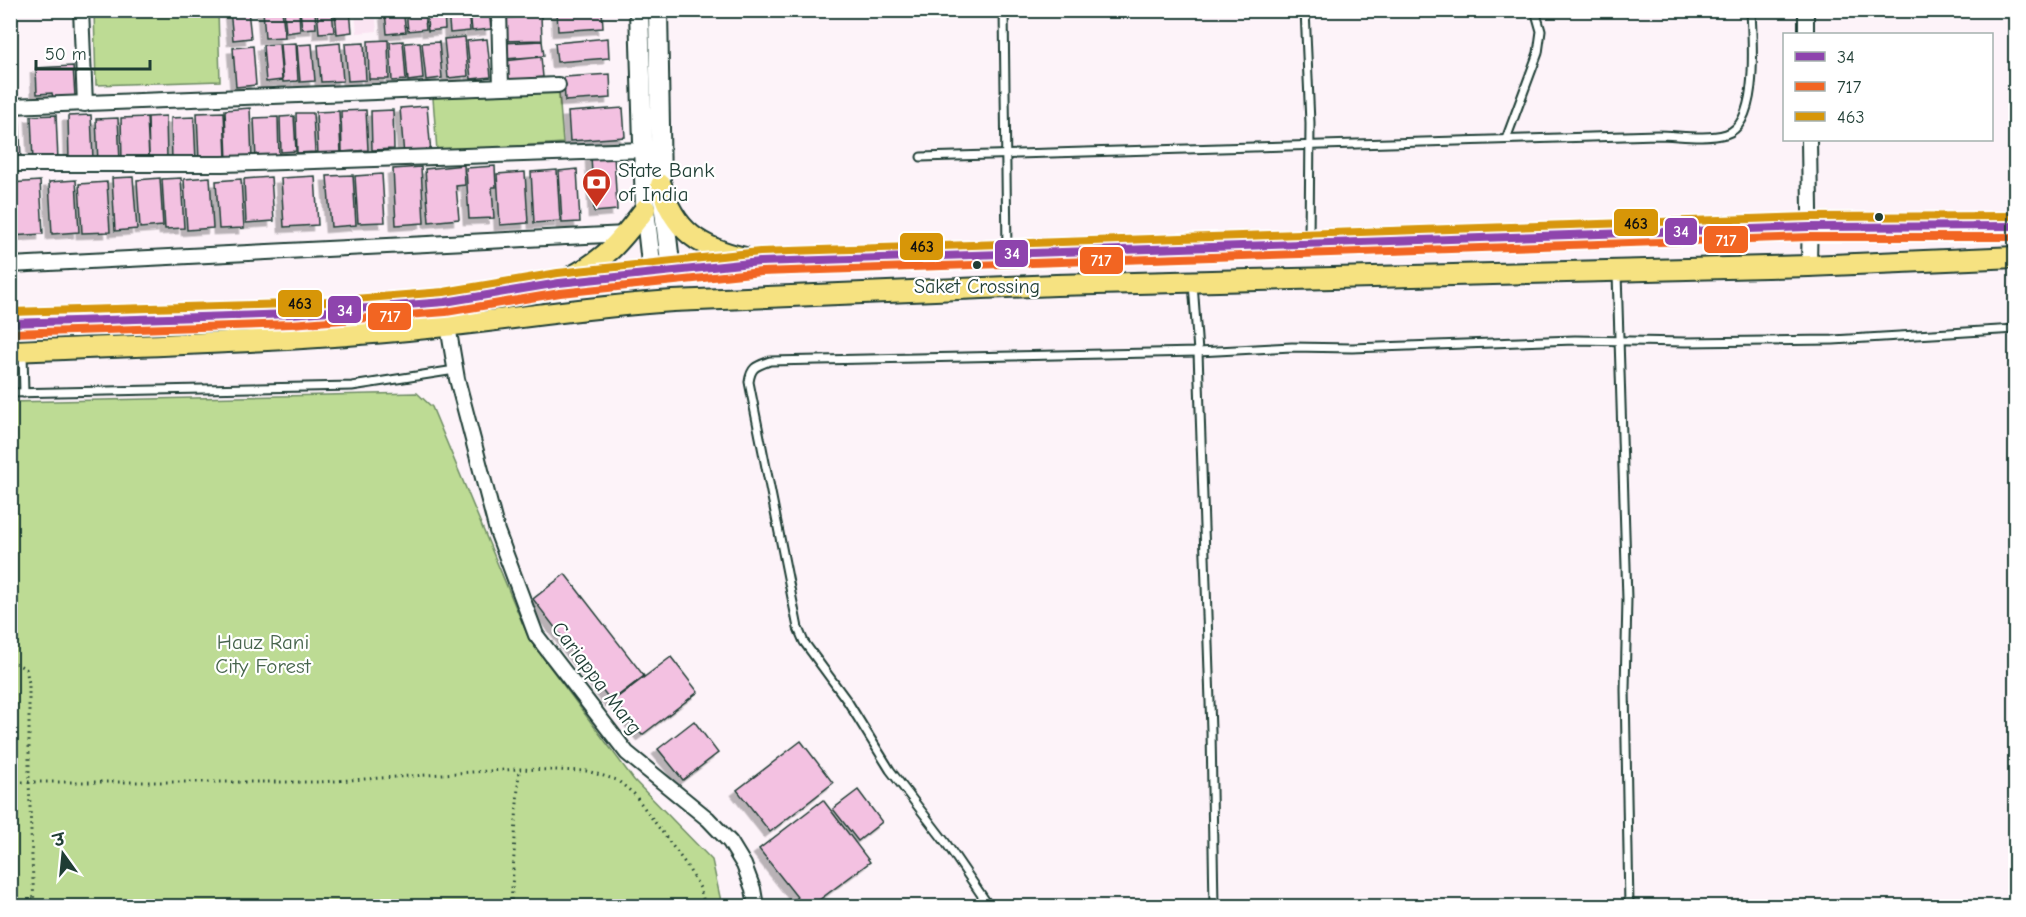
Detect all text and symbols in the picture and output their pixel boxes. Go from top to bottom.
scale bar [36,33,150,71]
legend [1783,33,1993,141]
text: 50 m [45,44,87,65]
text: 34 [1837,47,1855,68]
text: 717 [1837,77,1862,98]
text: 463 [1837,107,1865,128]
place label: State Bank of India [618,158,714,206]
bank icon: State Bank of India [581,166,613,208]
line badge: 463 [1613,208,1659,237]
unlabelled marker [1873,211,1885,223]
text: 463 [1624,215,1648,233]
line badge: 34 [1664,217,1698,246]
text: 34 [1673,223,1689,241]
line badge: 717 [1703,225,1749,254]
line badge: 463 [899,232,944,261]
text: 717 [1716,232,1737,250]
text: 463 [910,238,934,256]
line badge: 34 [994,239,1029,268]
text: 34 [1004,245,1020,263]
line badge: 717 [1079,246,1124,275]
text: 717 [1091,252,1112,270]
marker: Saket Crossing [971,259,983,271]
place label: Saket Crossing [914,275,1040,298]
line badge: 463 [277,289,323,318]
text: 463 [288,295,312,313]
line badge: 34 [327,295,362,324]
text: 34 [337,302,353,320]
line badge: 717 [367,302,412,331]
text: 717 [380,308,401,326]
street label: Cariappa Marg [547,617,647,739]
park label: Hauz Rani City Forest [215,630,312,678]
north arrow [33,824,93,884]
text: उ [50,830,68,851]

